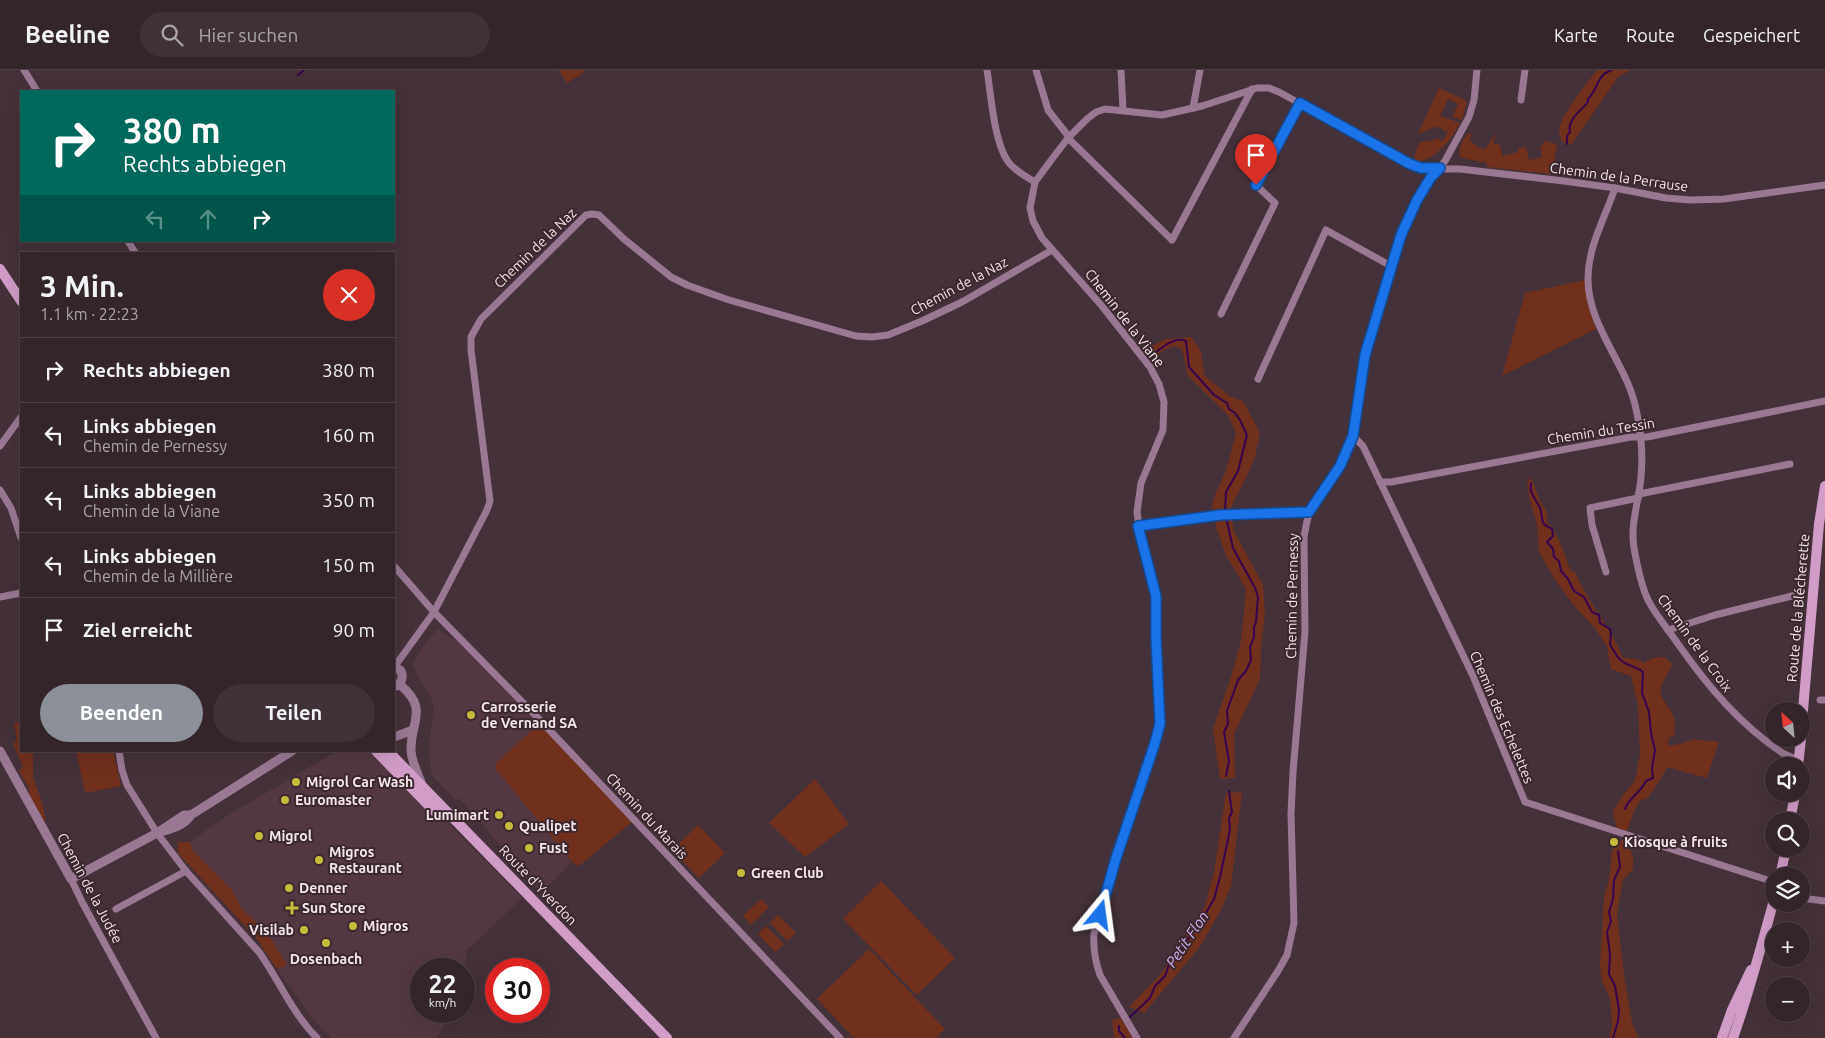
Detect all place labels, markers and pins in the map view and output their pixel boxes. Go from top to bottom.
pin [1235,134,1277,185]
place label: Carrosserie de Vernand SA [481,699,577,731]
marker: Carrosserie de Vernand SA [465,709,477,721]
place label: Migrol Car Wash [306,774,413,790]
marker: Migrol Car Wash [290,776,302,788]
place label: Euromaster [295,792,372,808]
marker: Euromaster [279,794,291,806]
place label: Lumimart [426,807,489,823]
marker: Lumimart [493,809,505,821]
place label: Qualipet [519,818,576,834]
marker: Qualipet [503,820,515,832]
place label: Migrol [269,828,312,844]
marker: Migrol [253,830,265,842]
place label: Kiosque à fruits [1624,834,1728,850]
marker: Kiosque à fruits [1608,836,1620,848]
place label: Fust [539,840,567,856]
marker: Fust [523,842,535,854]
place label: Migros Restaurant [329,844,402,876]
marker: Migros Restaurant [313,854,325,866]
place label: Green Club [751,865,824,881]
marker: Green Club [735,867,747,879]
place label: Denner [299,880,348,896]
marker: Denner [283,882,295,894]
place label: Sun Store [302,900,366,916]
marker: Sun Store [286,902,298,914]
place label: Migros [363,918,409,934]
marker: Migros [347,920,359,932]
place label: Visilab [249,922,294,938]
marker: Visilab [298,924,310,936]
marker: Dosenbach [320,937,332,949]
place label: Dosenbach [290,951,362,967]

